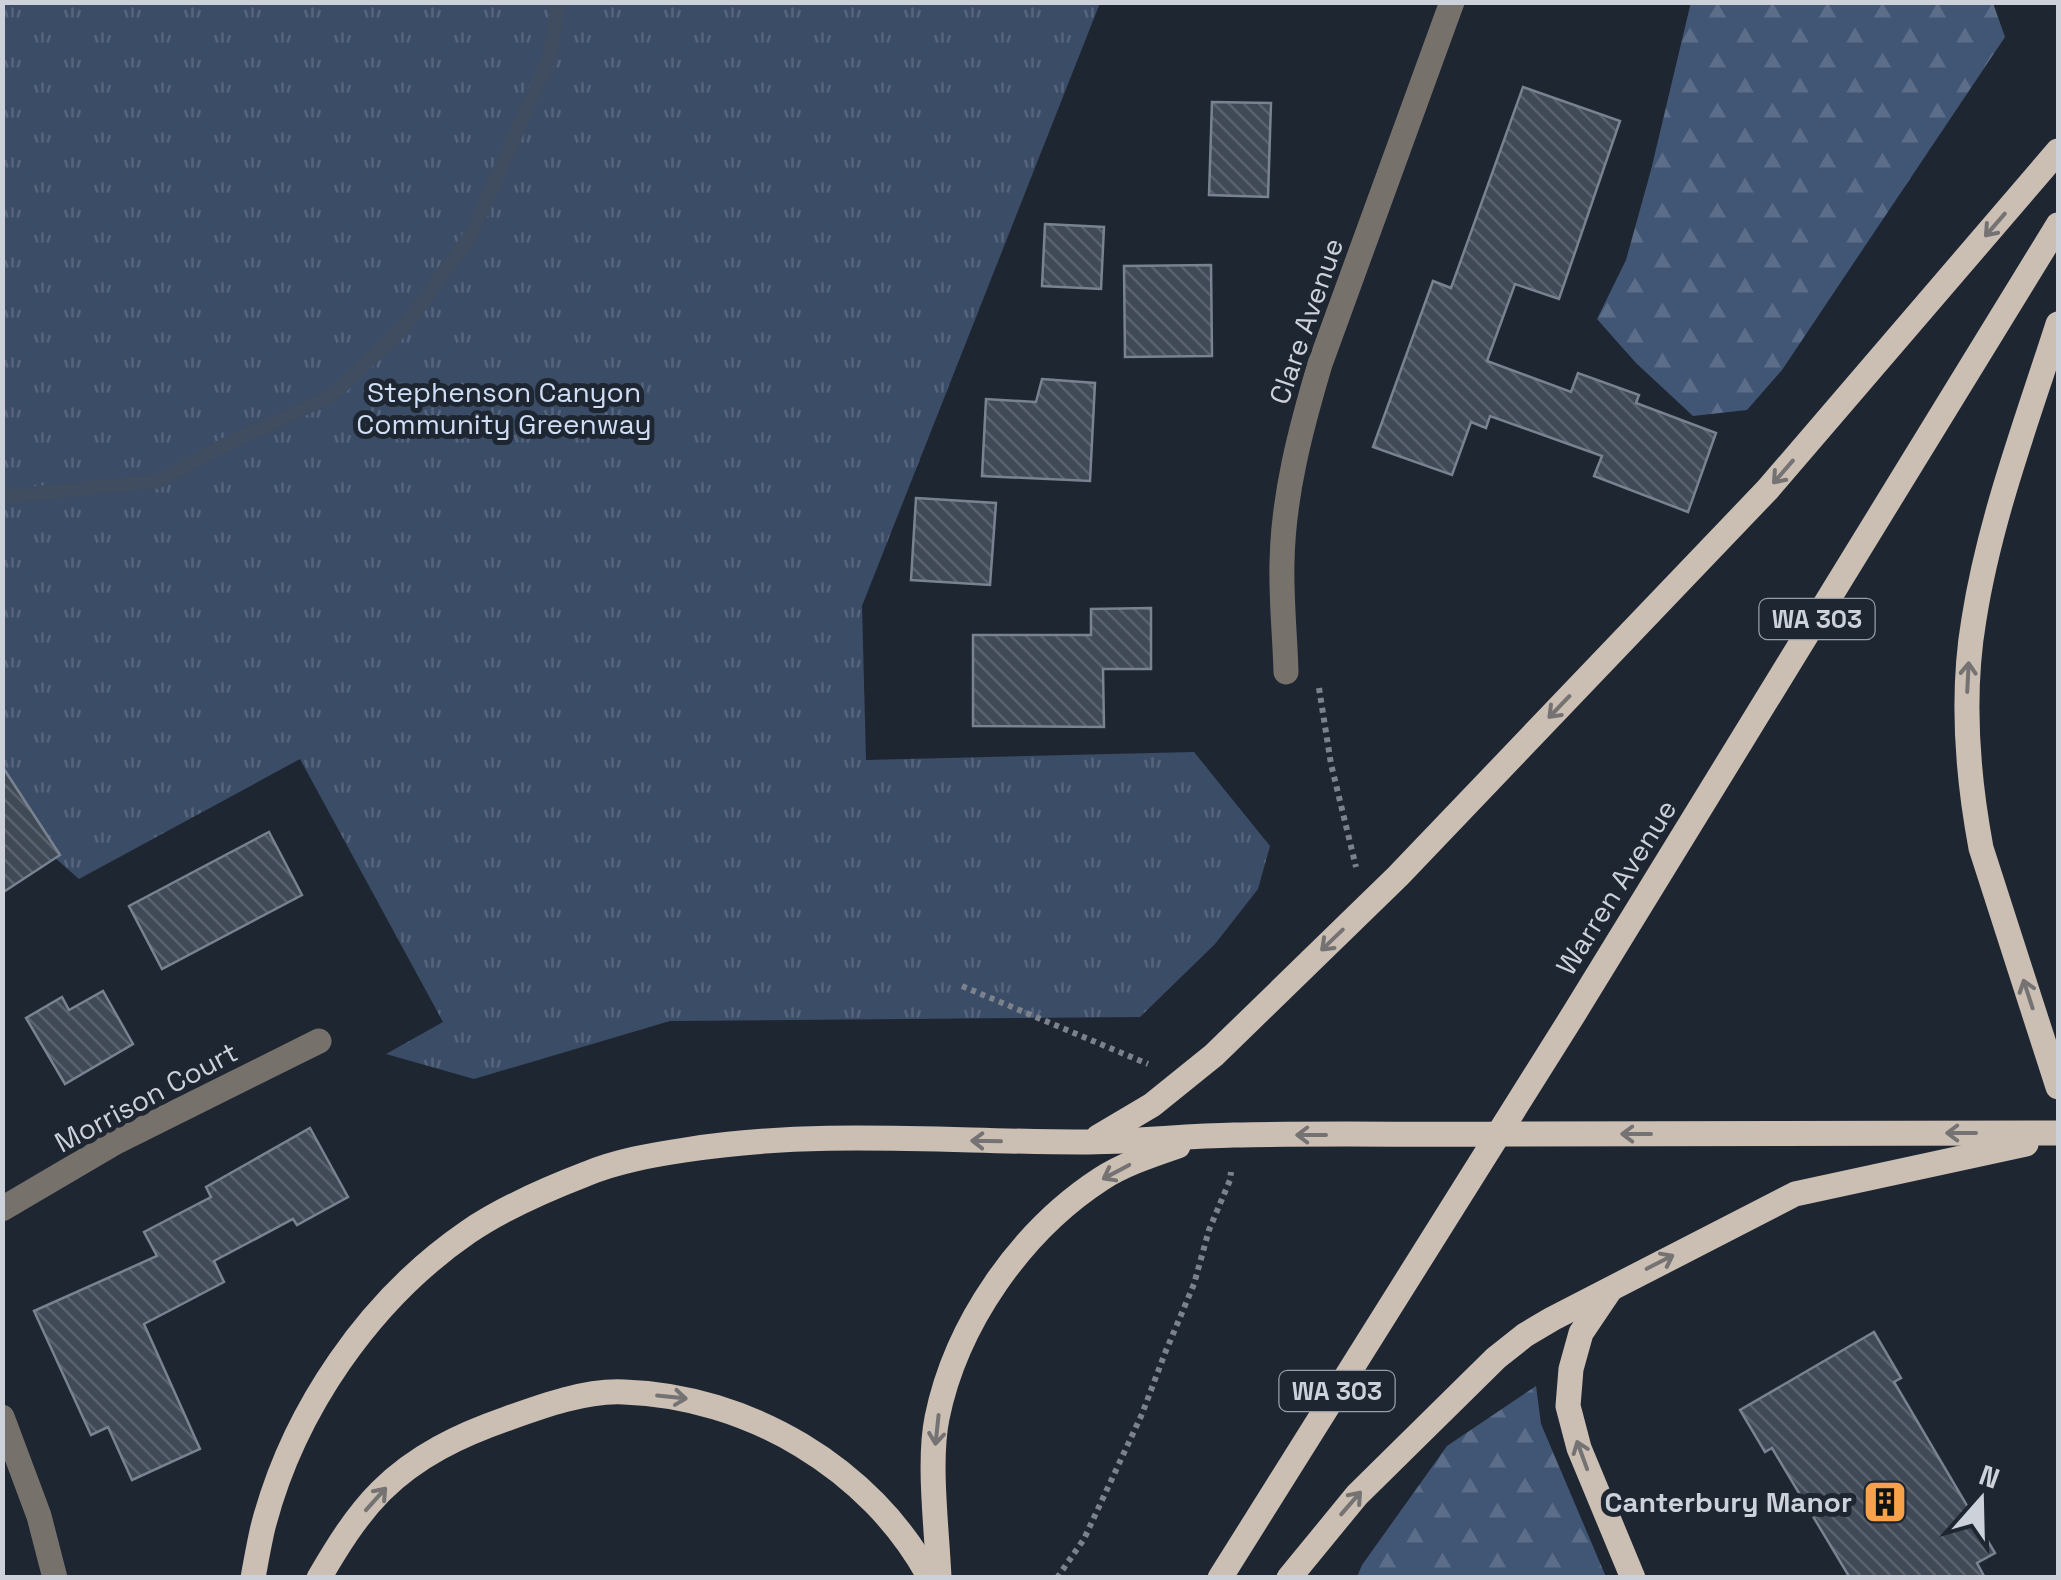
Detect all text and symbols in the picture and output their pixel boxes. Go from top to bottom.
one-way arrow [1984,212,2006,238]
street label: Clare Avenue [1261,233,1351,409]
park label: Stephenson Canyon Community Greenway [356,374,652,442]
one-way arrow [1772,458,1794,484]
road number: WA 303 [1760,599,1874,639]
one-way arrow [1959,662,1978,694]
one-way arrow [1547,695,1571,719]
street label: Warren Avenue [1548,792,1684,982]
one-way arrow [1321,928,1345,952]
one-way arrow [2017,979,2035,1010]
street label: Morrison Court [48,1034,244,1160]
one-way arrow [1621,1124,1654,1144]
one-way arrow [1946,1124,1978,1142]
one-way arrow [1296,1126,1328,1144]
one-way arrow [971,1131,1003,1150]
one-way arrow [1101,1162,1131,1182]
one-way arrow [1644,1252,1674,1271]
road number: WA 303 [1280,1371,1394,1411]
one-way arrow [655,1388,688,1407]
one-way arrow [927,1413,946,1445]
one-way arrow [1572,1440,1590,1471]
north arrow [1931,1450,2031,1550]
text: N [1975,1456,2005,1497]
building icon: Canterbury Manor [1862,1479,1908,1525]
place label: Canterbury Manor [1605,1484,1852,1520]
one-way arrow [364,1487,387,1512]
one-way arrow [1340,1490,1362,1516]

